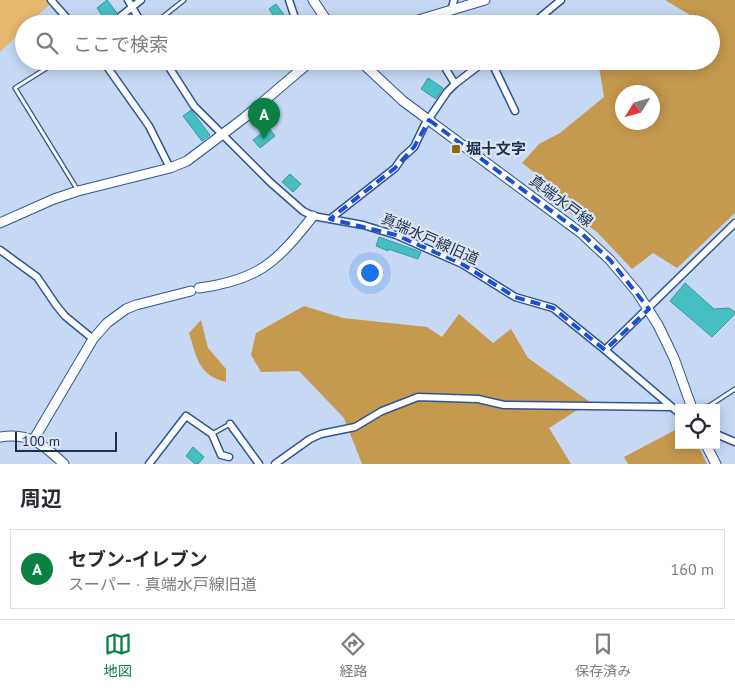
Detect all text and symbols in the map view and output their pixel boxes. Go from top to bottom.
search box [15,15,720,70]
icon: search [33,29,61,57]
text: ここで検索 [73,32,168,56]
north arrow [615,85,660,130]
pin: A [248,98,280,139]
place label: 堀十文字 [466,139,526,158]
marker: 堀十文字 [450,143,462,155]
street label: 真端水戸線 [526,170,597,231]
street label: 真端水戸線旧道 [378,209,482,269]
your location [357,260,383,286]
map controls [675,404,720,449]
button: locate [675,404,720,449]
scale bar [15,429,118,452]
text: 100 m [22,432,60,450]
text: 周辺 [20,485,62,512]
text: セブン-イレブン [68,547,208,571]
text: A [32,559,42,579]
text: 160 m [671,559,714,579]
text: スーパー · 真端水戸線旧道 [68,574,257,594]
tab: 地図 [104,630,132,680]
tab: 経路 [339,630,367,680]
tab: 保存済み [575,630,631,680]

